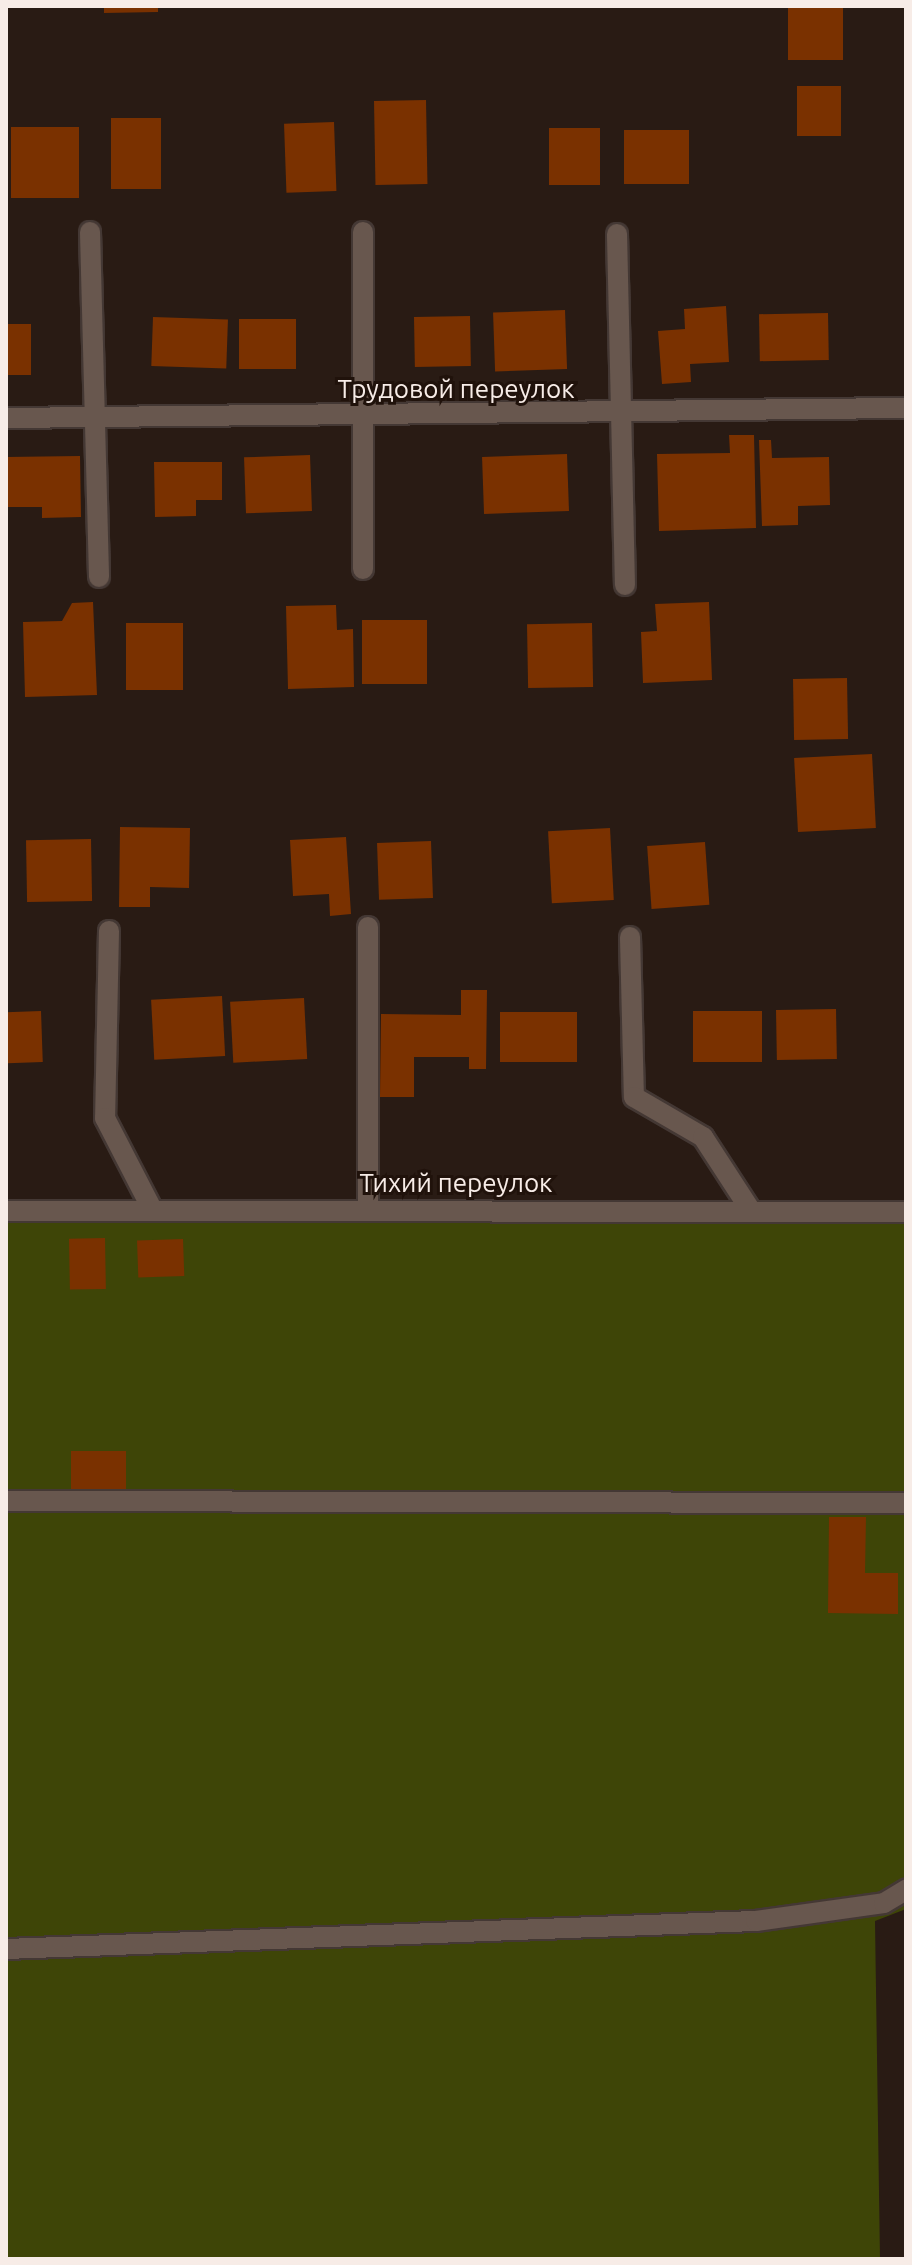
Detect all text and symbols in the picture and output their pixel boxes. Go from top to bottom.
street label: Трудовой переулок [337,373,575,405]
street label: Тихий переулок [359,1167,553,1199]

